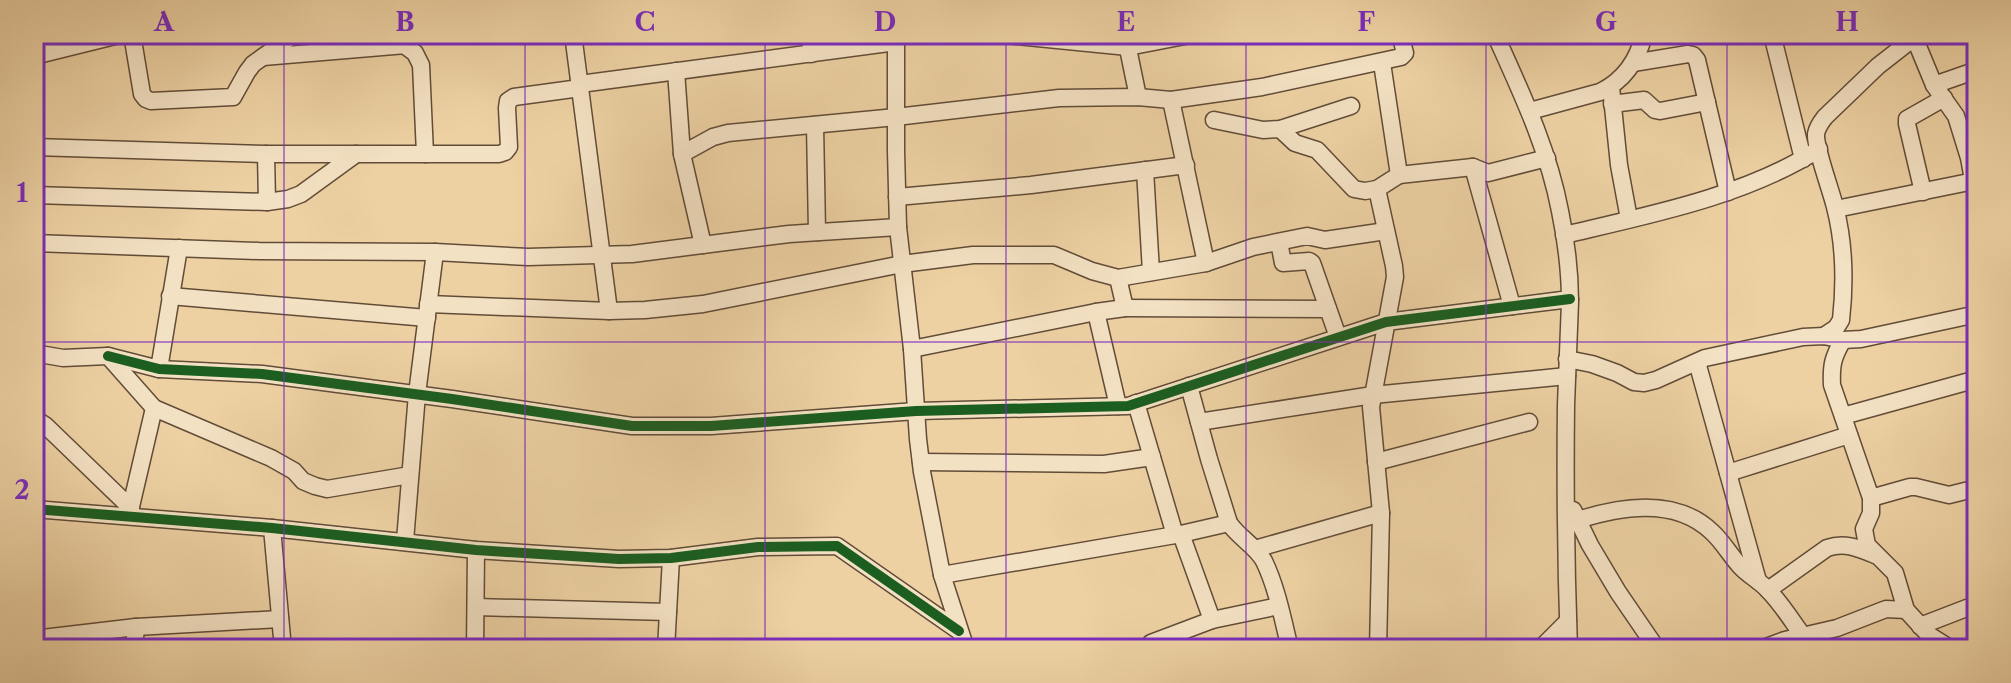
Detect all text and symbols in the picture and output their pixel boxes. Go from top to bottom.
text: A [153,6,175,38]
text: B [395,6,415,38]
text: C [635,6,655,38]
text: D [874,6,896,38]
text: E [1117,6,1135,38]
text: F [1357,6,1375,38]
text: G [1595,6,1617,38]
text: H [1835,6,1859,38]
text: 1 [16,177,28,209]
text: 2 [14,474,30,506]

